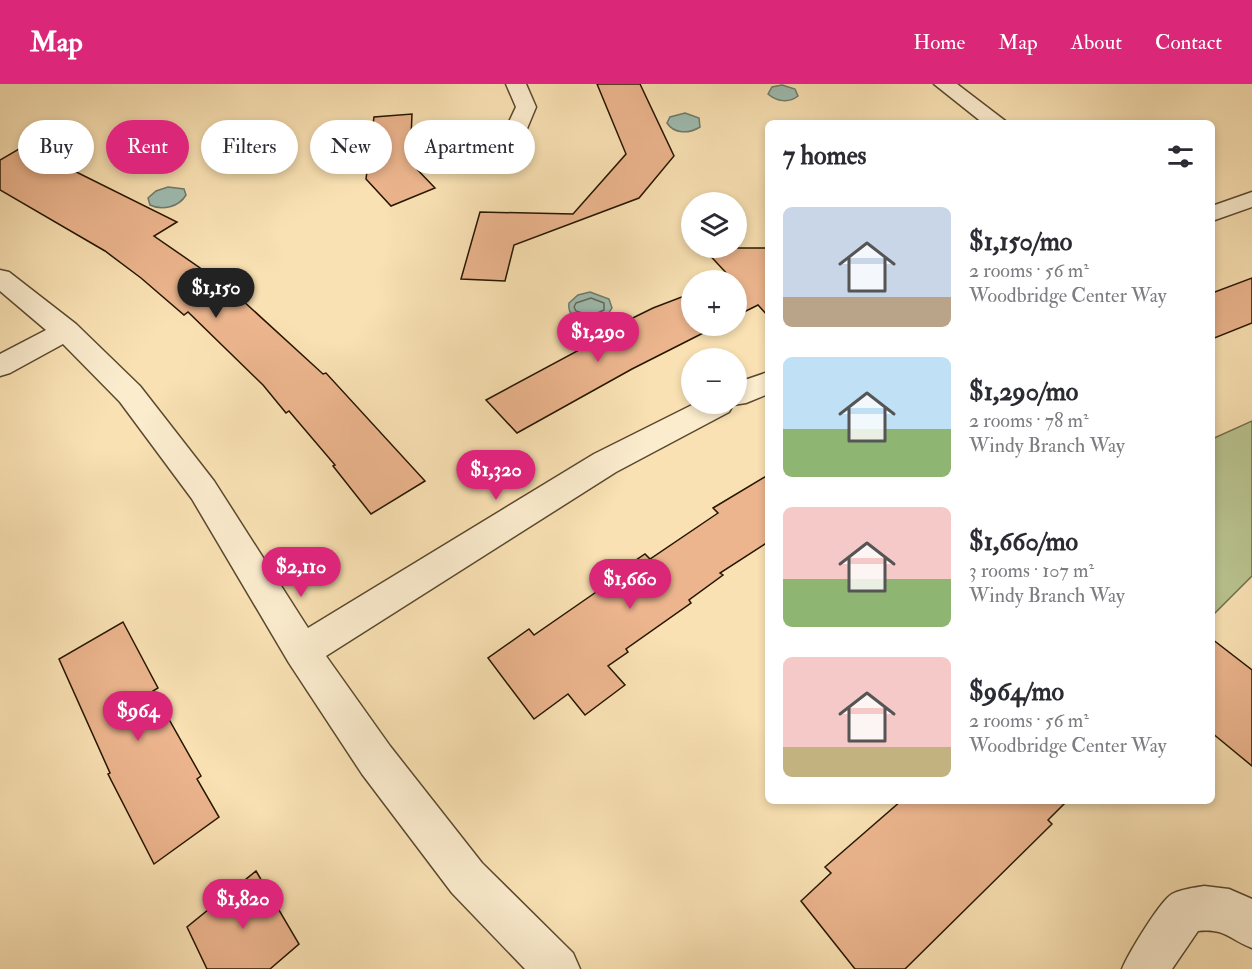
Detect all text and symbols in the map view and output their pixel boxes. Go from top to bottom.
text: Map [30,25,83,60]
text: Home [913,29,965,56]
text: Map [998,29,1038,56]
text: About [1071,29,1122,56]
text: Contact [1155,29,1222,56]
chip: Buy [18,120,94,174]
chip: Rent [106,120,189,174]
chip: Filters [201,120,298,174]
chip: New [310,120,392,174]
chip: Apartment [404,120,535,174]
text: 7 homes [783,140,866,172]
icon: filters [1164,140,1197,173]
map controls [681,192,747,414]
button: layers [681,192,747,258]
text: $1,150/mo [969,226,1072,258]
icon: home [831,231,903,303]
text: 2 rooms · 56 m² [969,258,1089,283]
pin: $1,150 [167,268,265,319]
button: + [681,270,747,336]
text: $1,150 [191,275,241,300]
text: Woodbridge Center Way [969,283,1166,308]
pin: $1,290 [549,312,647,363]
text: $1,290 [571,319,625,344]
button: − [681,348,747,414]
text: $1,290/mo [969,376,1078,408]
icon: home [831,381,903,453]
text: 2 rooms · 78 m² [969,408,1089,433]
text: Windy Branch Way [969,433,1125,458]
pin: $1,320 [447,450,545,501]
text: $1,320 [470,457,522,482]
text: $1,660/mo [969,526,1078,558]
icon: home [831,531,903,603]
pin: $2,110 [252,547,350,598]
text: $2,110 [276,554,326,579]
text: 3 rooms · 107 m² [969,558,1094,583]
pin: $1,660 [581,559,679,610]
text: $1,660 [603,566,657,591]
text: Windy Branch Way [969,583,1125,608]
text: $964/mo [969,676,1064,708]
icon: home [831,681,903,753]
pin: $964 [102,691,174,742]
text: $964 [117,698,159,723]
text: 2 rooms · 56 m² [969,708,1089,733]
text: Woodbridge Center Way [969,733,1166,758]
pin: $1,820 [194,879,292,930]
text: $1,820 [217,886,270,911]

